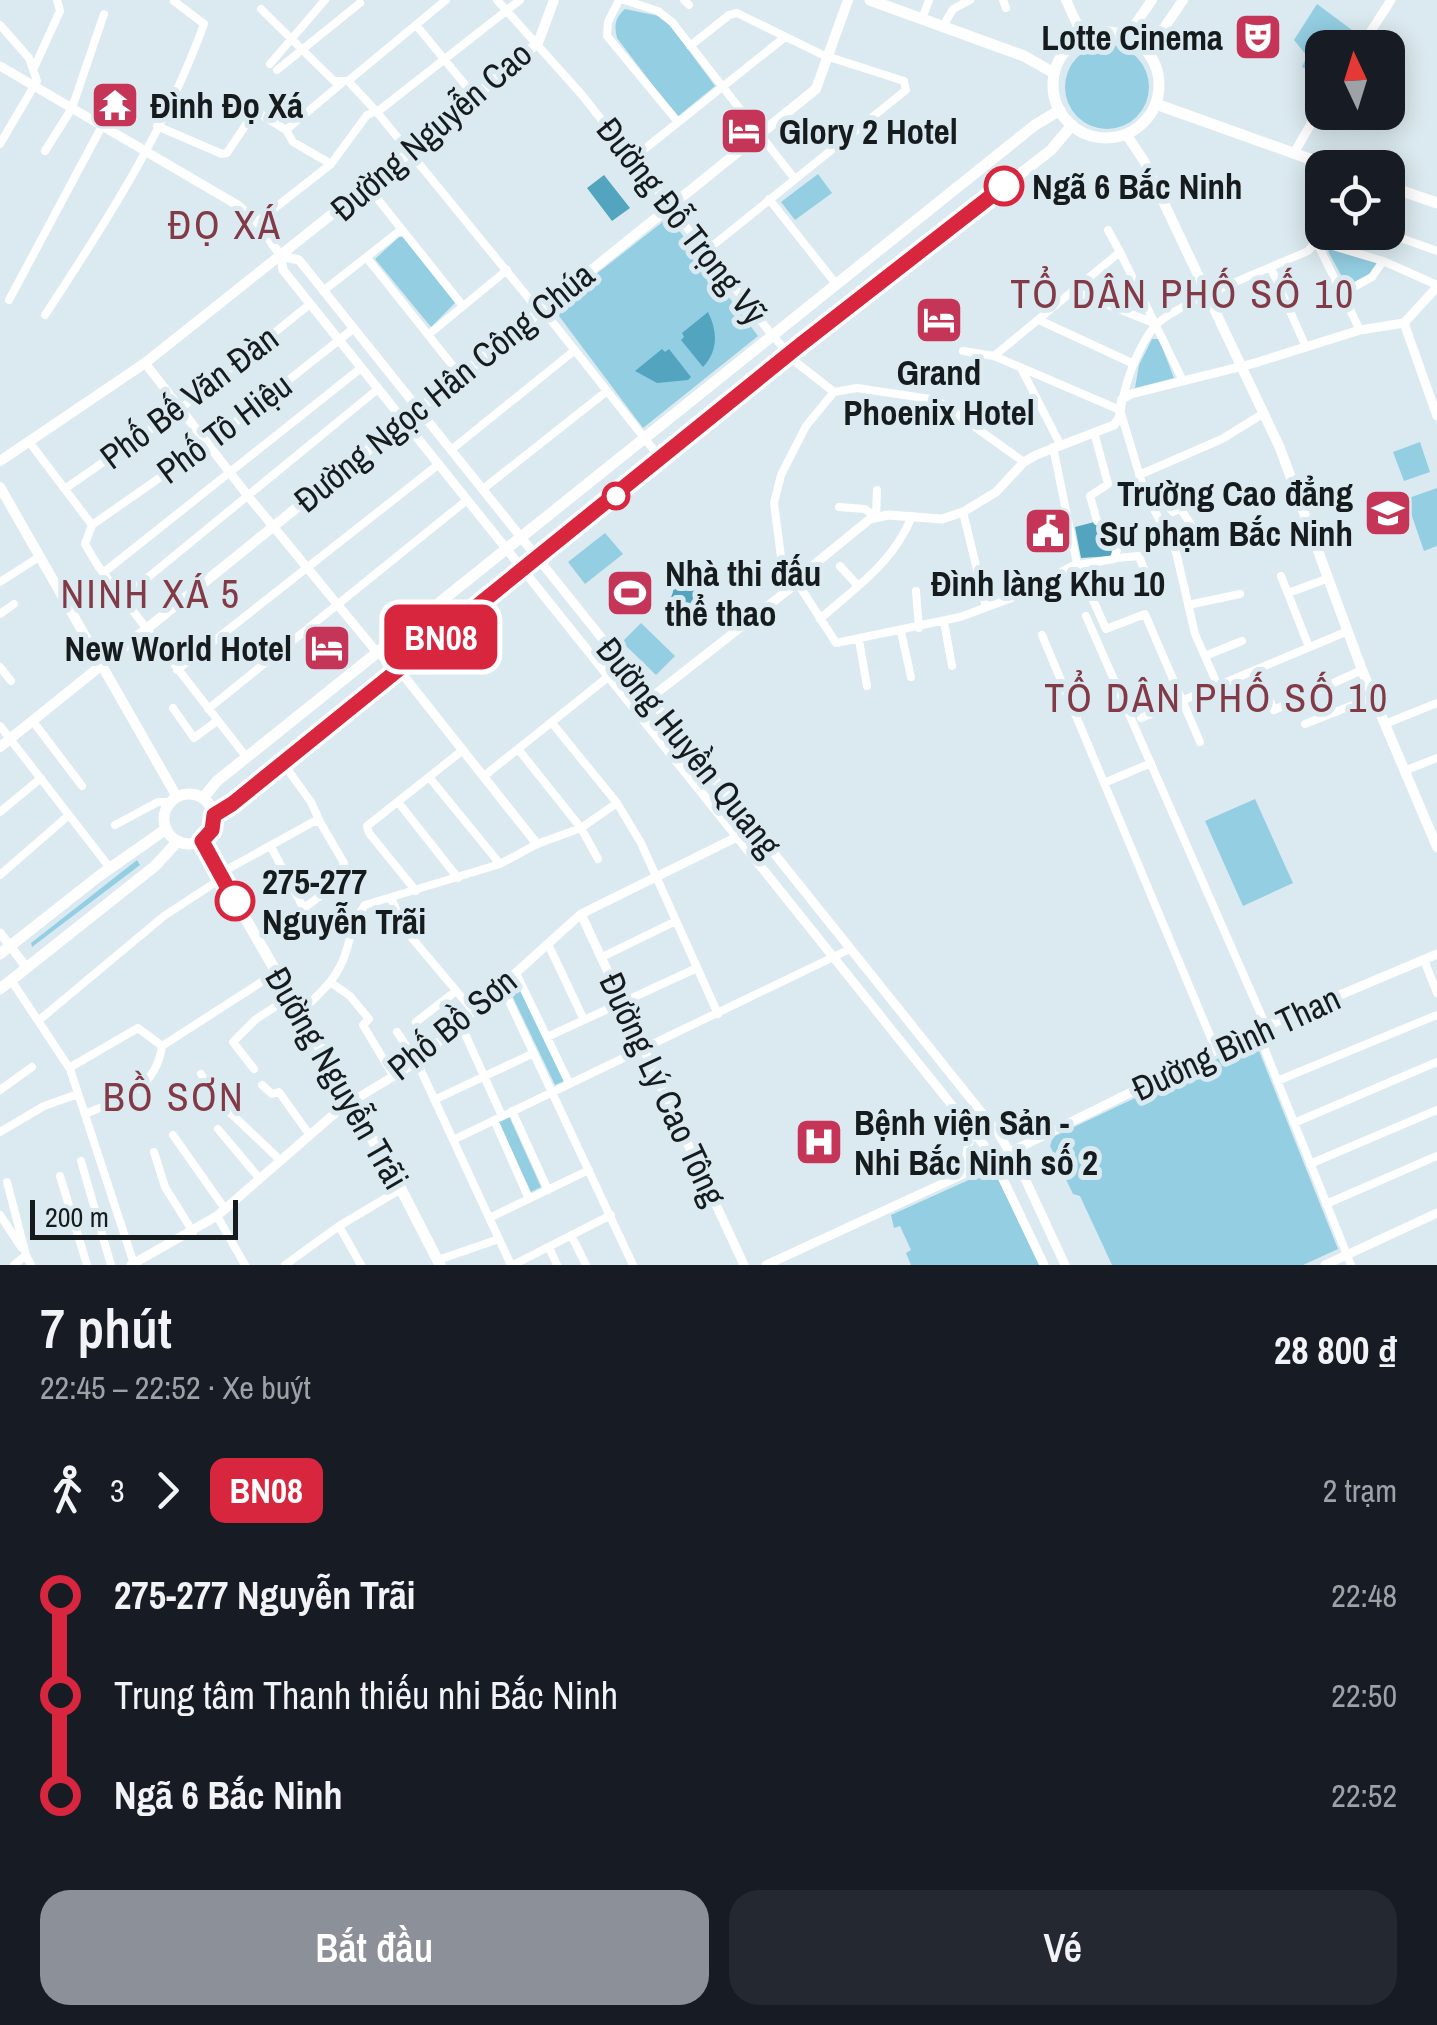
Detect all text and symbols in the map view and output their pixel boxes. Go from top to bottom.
theatre icon: Lotte Cinema [1232,11,1284,63]
place label: Lotte Cinema [1041,14,1223,61]
north arrow [1305,30,1405,130]
map controls [1305,30,1405,250]
street label: Đường Nguyễn Cao [320,31,542,231]
temple icon: Đình Đọ Xá [89,79,141,131]
place label: Đình Đọ Xá [150,82,303,129]
hotel icon: Glory 2 Hotel [718,105,770,157]
street label: Đường Đỗ Trọng Vỹ [586,108,778,335]
place label: Glory 2 Hotel [779,108,958,155]
button: locate [1305,150,1405,250]
place label: Ngã 6 Bắc Ninh [1032,163,1243,210]
marker: Ngã 6 Bắc Ninh [985,167,1023,205]
district label: ĐỌ XÁ [168,198,282,251]
street label: Đường Ngọc Hân Công Chúa [284,251,604,523]
district label: TỔ DÂN PHỐ SỐ 10 [1010,266,1356,320]
hotel icon: Grand Phoenix Hotel [913,294,965,346]
street label: Phố Bế Văn Đàn [90,315,288,479]
place label: Grand Phoenix Hotel [843,349,1035,436]
street label: Phố Tô Hiệu [147,362,301,494]
place label: Trường Cao đẳng Sư phạm Bắc Ninh [1099,470,1353,557]
unlabelled marker [603,483,629,509]
school or university icon: Trường Cao đẳng Sư phạm Bắc Ninh [1362,487,1414,539]
public building icon: Đình làng Khu 10 [1022,505,1074,557]
place label: Nhà thi đấu thể thao [665,550,821,637]
place label: Đình làng Khu 10 [931,560,1165,607]
district label: NINH XÁ 5 [60,567,242,620]
sports icon: Nhà thi đấu thể thao [604,567,656,619]
line badge: BN08 [371,604,511,670]
text: BN08 [404,614,478,661]
hotel icon: New World Hotel [301,622,353,674]
place label: New World Hotel [64,625,292,672]
street label: Đường Huyền Quang [586,627,792,867]
district label: TỔ DÂN PHỐ SỐ 10 [1044,670,1390,724]
place label: 275-277 Nguyễn Trãi [262,858,426,945]
marker: 275-277 Nguyễn Trãi [216,882,254,920]
street label: Đường Nguyễn Trãi [254,958,420,1198]
street label: Phố Bồ Sơn [378,958,526,1090]
street label: Đường Lý Cao Tông [588,965,738,1213]
street label: Đường Bình Than [1124,974,1348,1112]
district label: BỒ SƠN [103,1070,245,1123]
place label: Bệnh viện Sản - Nhi Bắc Ninh số 2 [854,1099,1098,1186]
hospital icon: Bệnh viện Sản - Nhi Bắc Ninh số 2 [793,1116,845,1168]
scale bar [30,1195,238,1240]
text: 200 m [45,1198,109,1236]
text: 7 phút [40,1291,172,1365]
text: 28 800 ₫ [1274,1325,1397,1376]
text: 22:45 – 22:52 · Xe buýt [40,1366,311,1409]
icon: walk [40,1463,95,1518]
icon: forward [140,1463,195,1518]
text: BN08 [230,1467,303,1514]
text: 3 [110,1469,125,1512]
text: 2 trạm [1323,1469,1397,1512]
text: 275-277 Nguyễn Trãi [114,1570,415,1621]
text: 22:48 [1331,1574,1397,1617]
text: Trung tâm Thanh thiếu nhi Bắc Ninh [114,1670,618,1721]
text: 22:50 [1331,1674,1397,1717]
text: Ngã 6 Bắc Ninh [114,1770,343,1821]
text: 22:52 [1331,1774,1397,1817]
button: Bắt đầu [40,1890,709,2005]
button: Vé [729,1890,1397,2005]

